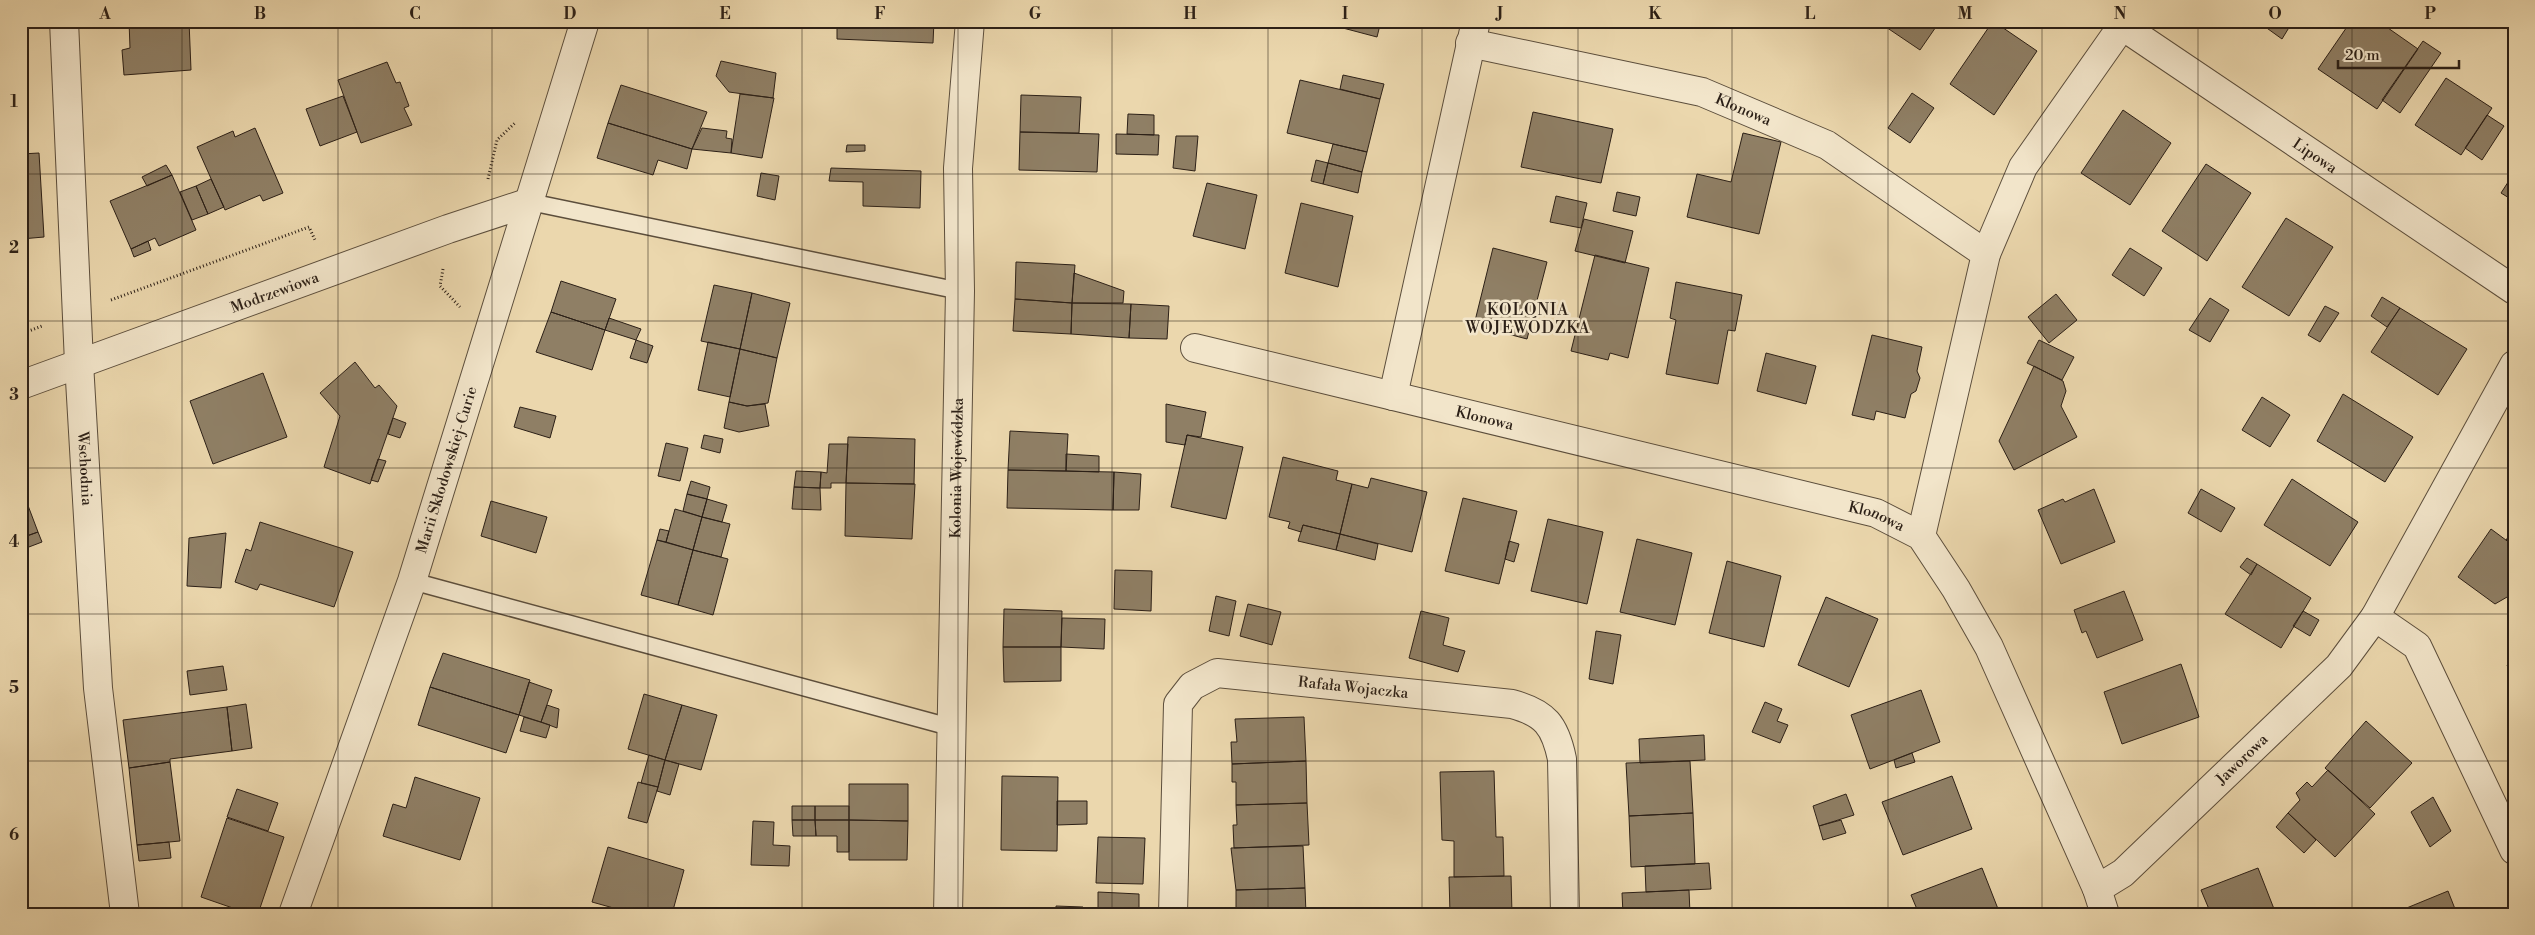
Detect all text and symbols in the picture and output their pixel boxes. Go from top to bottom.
text: A [98,4,111,24]
text: B [254,4,266,24]
text: C [409,4,421,24]
text: D [564,4,577,24]
text: E [719,4,731,24]
text: F [874,4,886,24]
text: G [1029,4,1042,24]
text: H [1183,4,1197,24]
text: I [1342,4,1348,24]
text: J [1495,4,1503,24]
text: K [1649,4,1663,24]
text: L [1805,4,1816,24]
text: M [1958,4,1973,24]
text: N [2114,4,2127,24]
text: O [2268,4,2282,24]
text: P [2424,4,2436,24]
scale bar [2338,38,2459,70]
text: 20 m [2345,46,2380,65]
street label: Klonowa [1712,90,1774,130]
text: 1 [10,92,18,112]
street label: Lipowa [2289,134,2341,178]
text: 2 [9,238,19,258]
street label: Modrzewiowa [228,268,322,318]
district label: KOLONIA WOJEWÓDZKA [1465,300,1590,338]
street label: Marii Skłodowskiej-Curie [412,384,482,556]
text: 3 [9,385,19,405]
street label: Kolonia Wojewódzka [946,397,968,539]
street label: Klonowa [1454,402,1516,435]
street label: Wschodnia [73,430,96,507]
street label: Klonowa [1846,498,1908,536]
text: 4 [9,532,20,552]
street label: Rafała Wojaczka [1297,673,1410,703]
text: 5 [9,678,19,698]
street label: Jaworowa [2211,730,2272,790]
text: 6 [9,825,19,845]

